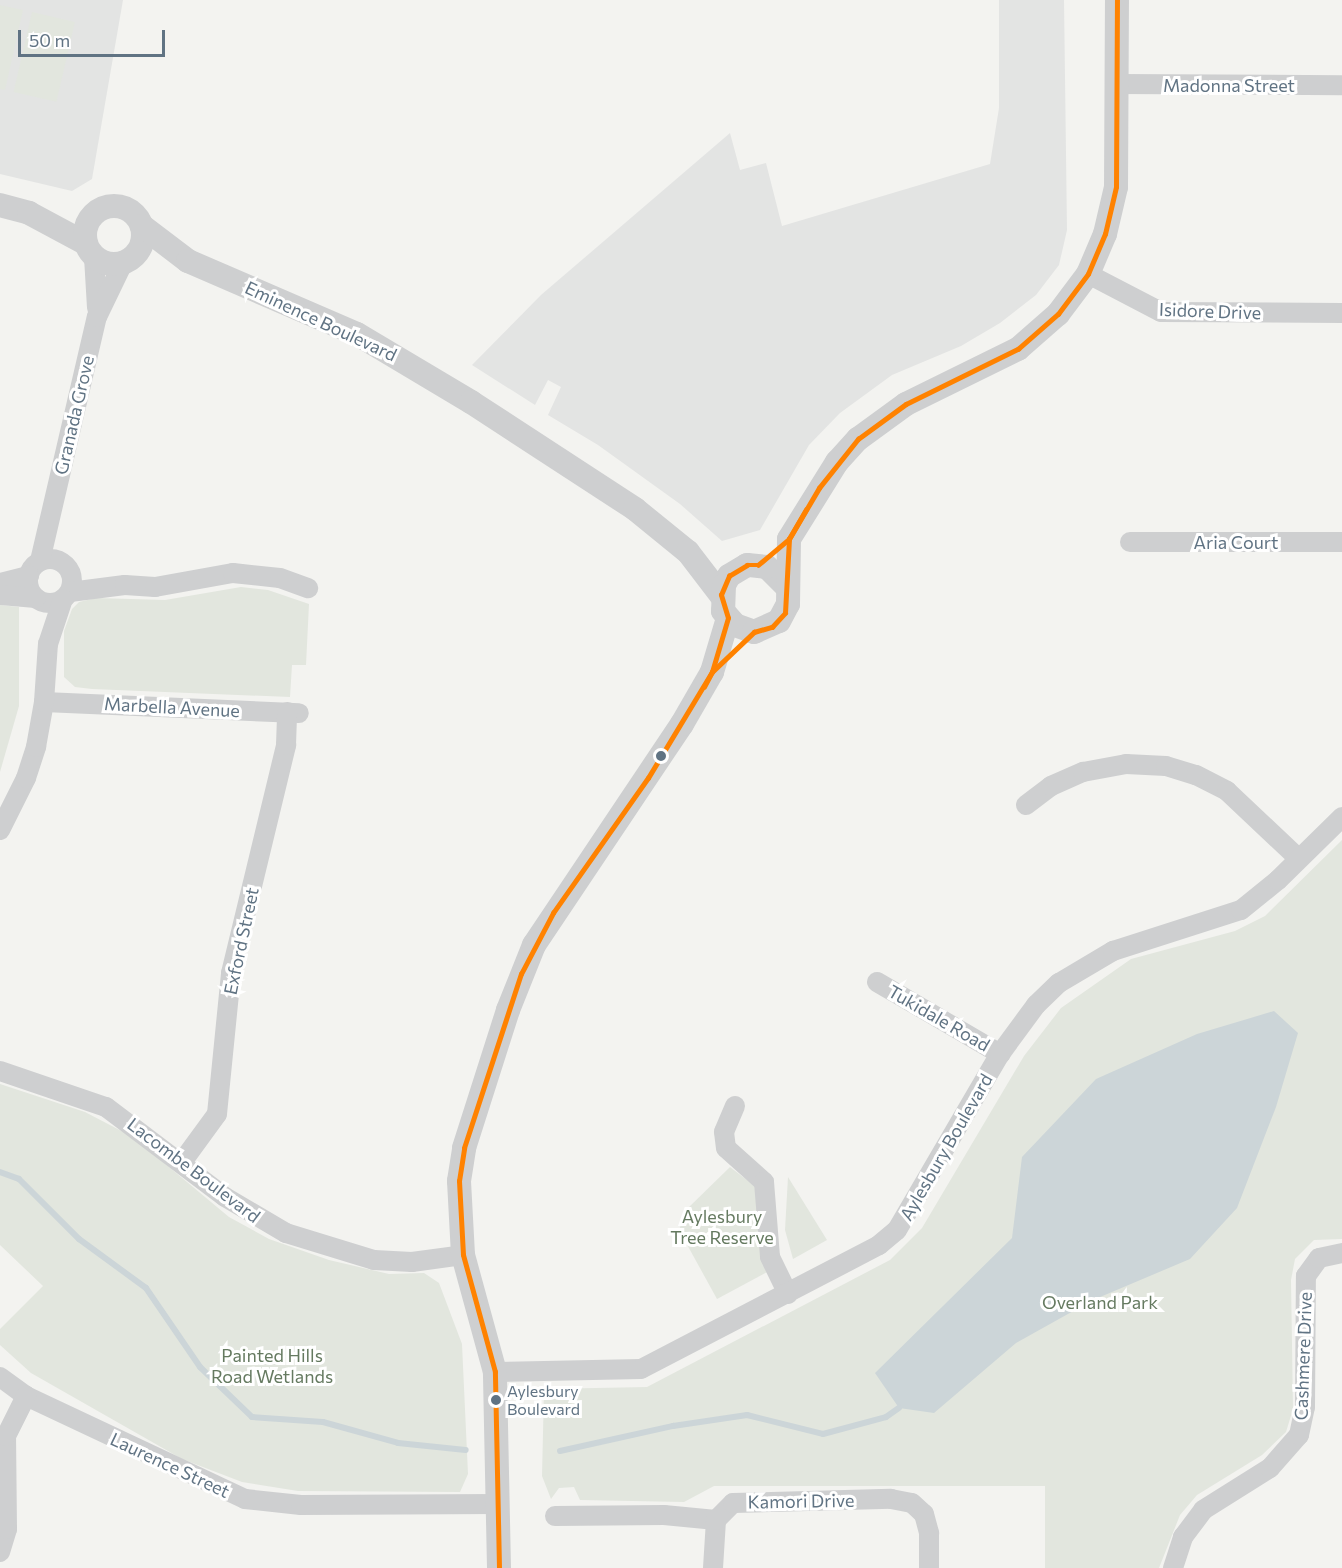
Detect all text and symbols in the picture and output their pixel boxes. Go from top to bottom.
scale bar [21,18,168,56]
text: 50 m [29,29,70,51]
street label: Madonna Street [1163,74,1295,96]
street label: Eminence Boulevard [242,276,400,366]
street label: Isidore Drive [1159,298,1261,324]
street label: Granada Grove [50,353,98,477]
street label: Aria Court [1194,531,1278,553]
street label: Marbella Avenue [104,693,240,721]
unlabelled marker [655,750,667,762]
street label: Exford Street [219,885,263,997]
street label: Tukidale Road [884,980,994,1056]
street label: Aylesbury Boulevard [895,1070,997,1224]
street label: Lacombe Boulevard [123,1113,265,1227]
park label: Aylesbury Tree Reserve [670,1206,774,1248]
park label: Overland Park [1042,1291,1158,1313]
street label: Cashmere Drive [1290,1291,1316,1421]
park label: Painted Hills Road Wetlands [211,1345,333,1388]
place label: Aylesbury Boulevard [507,1381,580,1419]
marker: Aylesbury Boulevard [490,1394,502,1406]
street label: Laurence Street [107,1428,233,1502]
street label: Kamori Drive [747,1489,855,1513]

